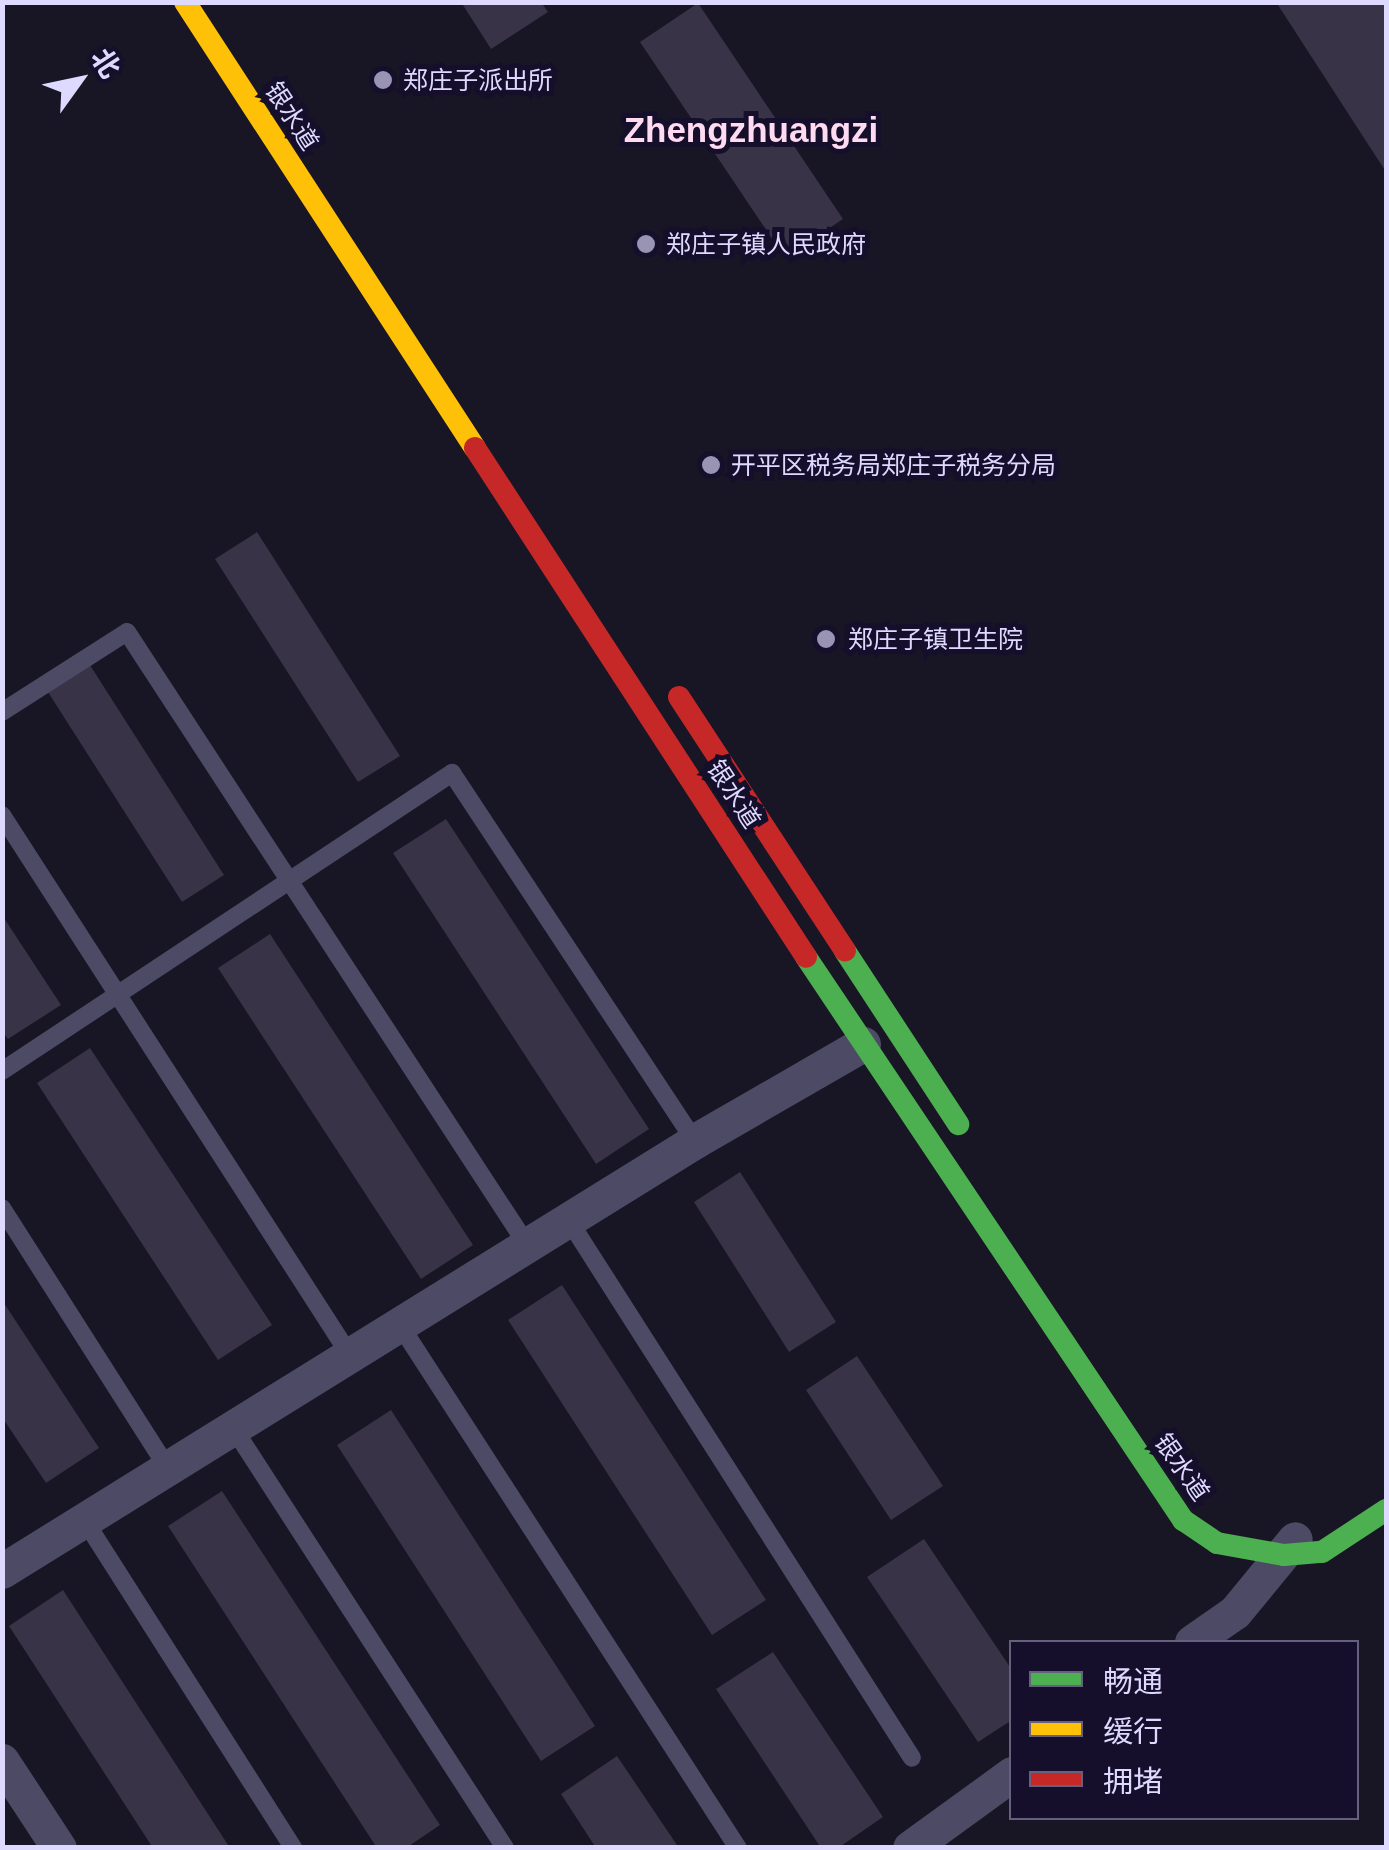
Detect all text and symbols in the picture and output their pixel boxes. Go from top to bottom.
north arrow [30,30,130,130]
text: 北 [85,43,126,84]
place label: 郑庄子派出所 [403,65,553,95]
marker: 郑庄子派出所 [372,69,394,91]
street label: 银水道 [259,76,325,156]
district label: Zhengzhuangzi [624,109,878,151]
place label: 郑庄子镇人民政府 [666,229,866,259]
marker: 郑庄子镇人民政府 [635,233,657,255]
place label: 开平区税务局郑庄子税务分局 [731,450,1056,480]
marker: 开平区税务局郑庄子税务分局 [700,454,722,476]
place label: 郑庄子镇卫生院 [848,624,1023,654]
marker: 郑庄子镇卫生院 [813,626,839,652]
street label: 银水道 [701,754,767,834]
street label: 银水道 [1148,1428,1216,1506]
legend [1009,1640,1359,1820]
text: 畅通 [1103,1665,1163,1698]
text: 缓行 [1103,1715,1163,1748]
text: 拥堵 [1103,1765,1163,1798]

